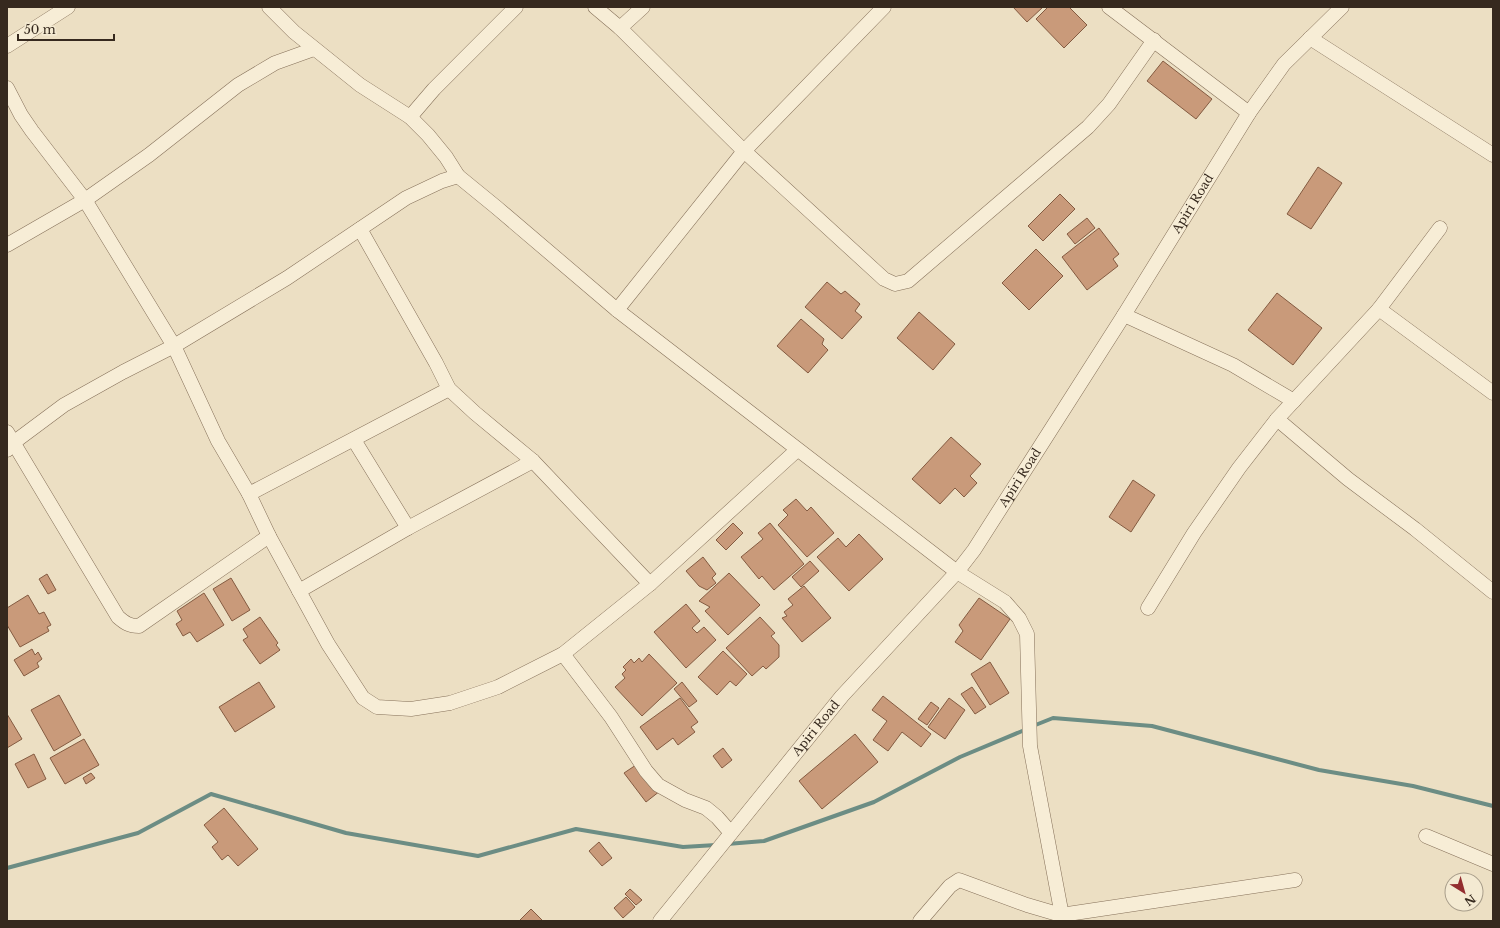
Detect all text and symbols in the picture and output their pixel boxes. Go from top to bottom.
scale bar [18,16,114,42]
text: 50 m [24,22,56,37]
street label: Apiri Road [1168,171,1216,237]
street label: Apiri Road [995,445,1044,511]
street label: Apiri Road [788,697,842,759]
north arrow [1444,872,1484,912]
text: N [1461,891,1478,909]

